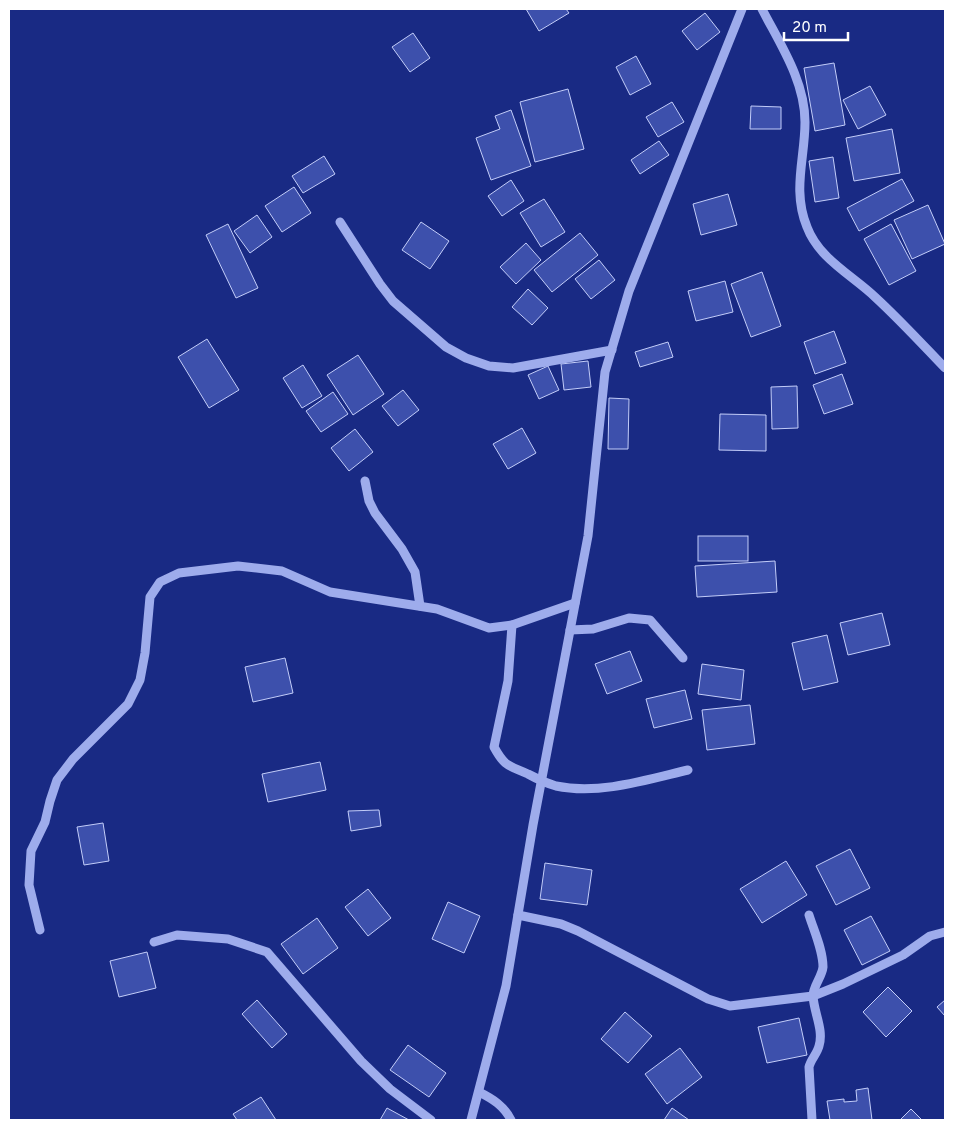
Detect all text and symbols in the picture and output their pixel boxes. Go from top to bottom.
scale bar [784,10,848,42]
text: 20 m [792,19,827,38]

